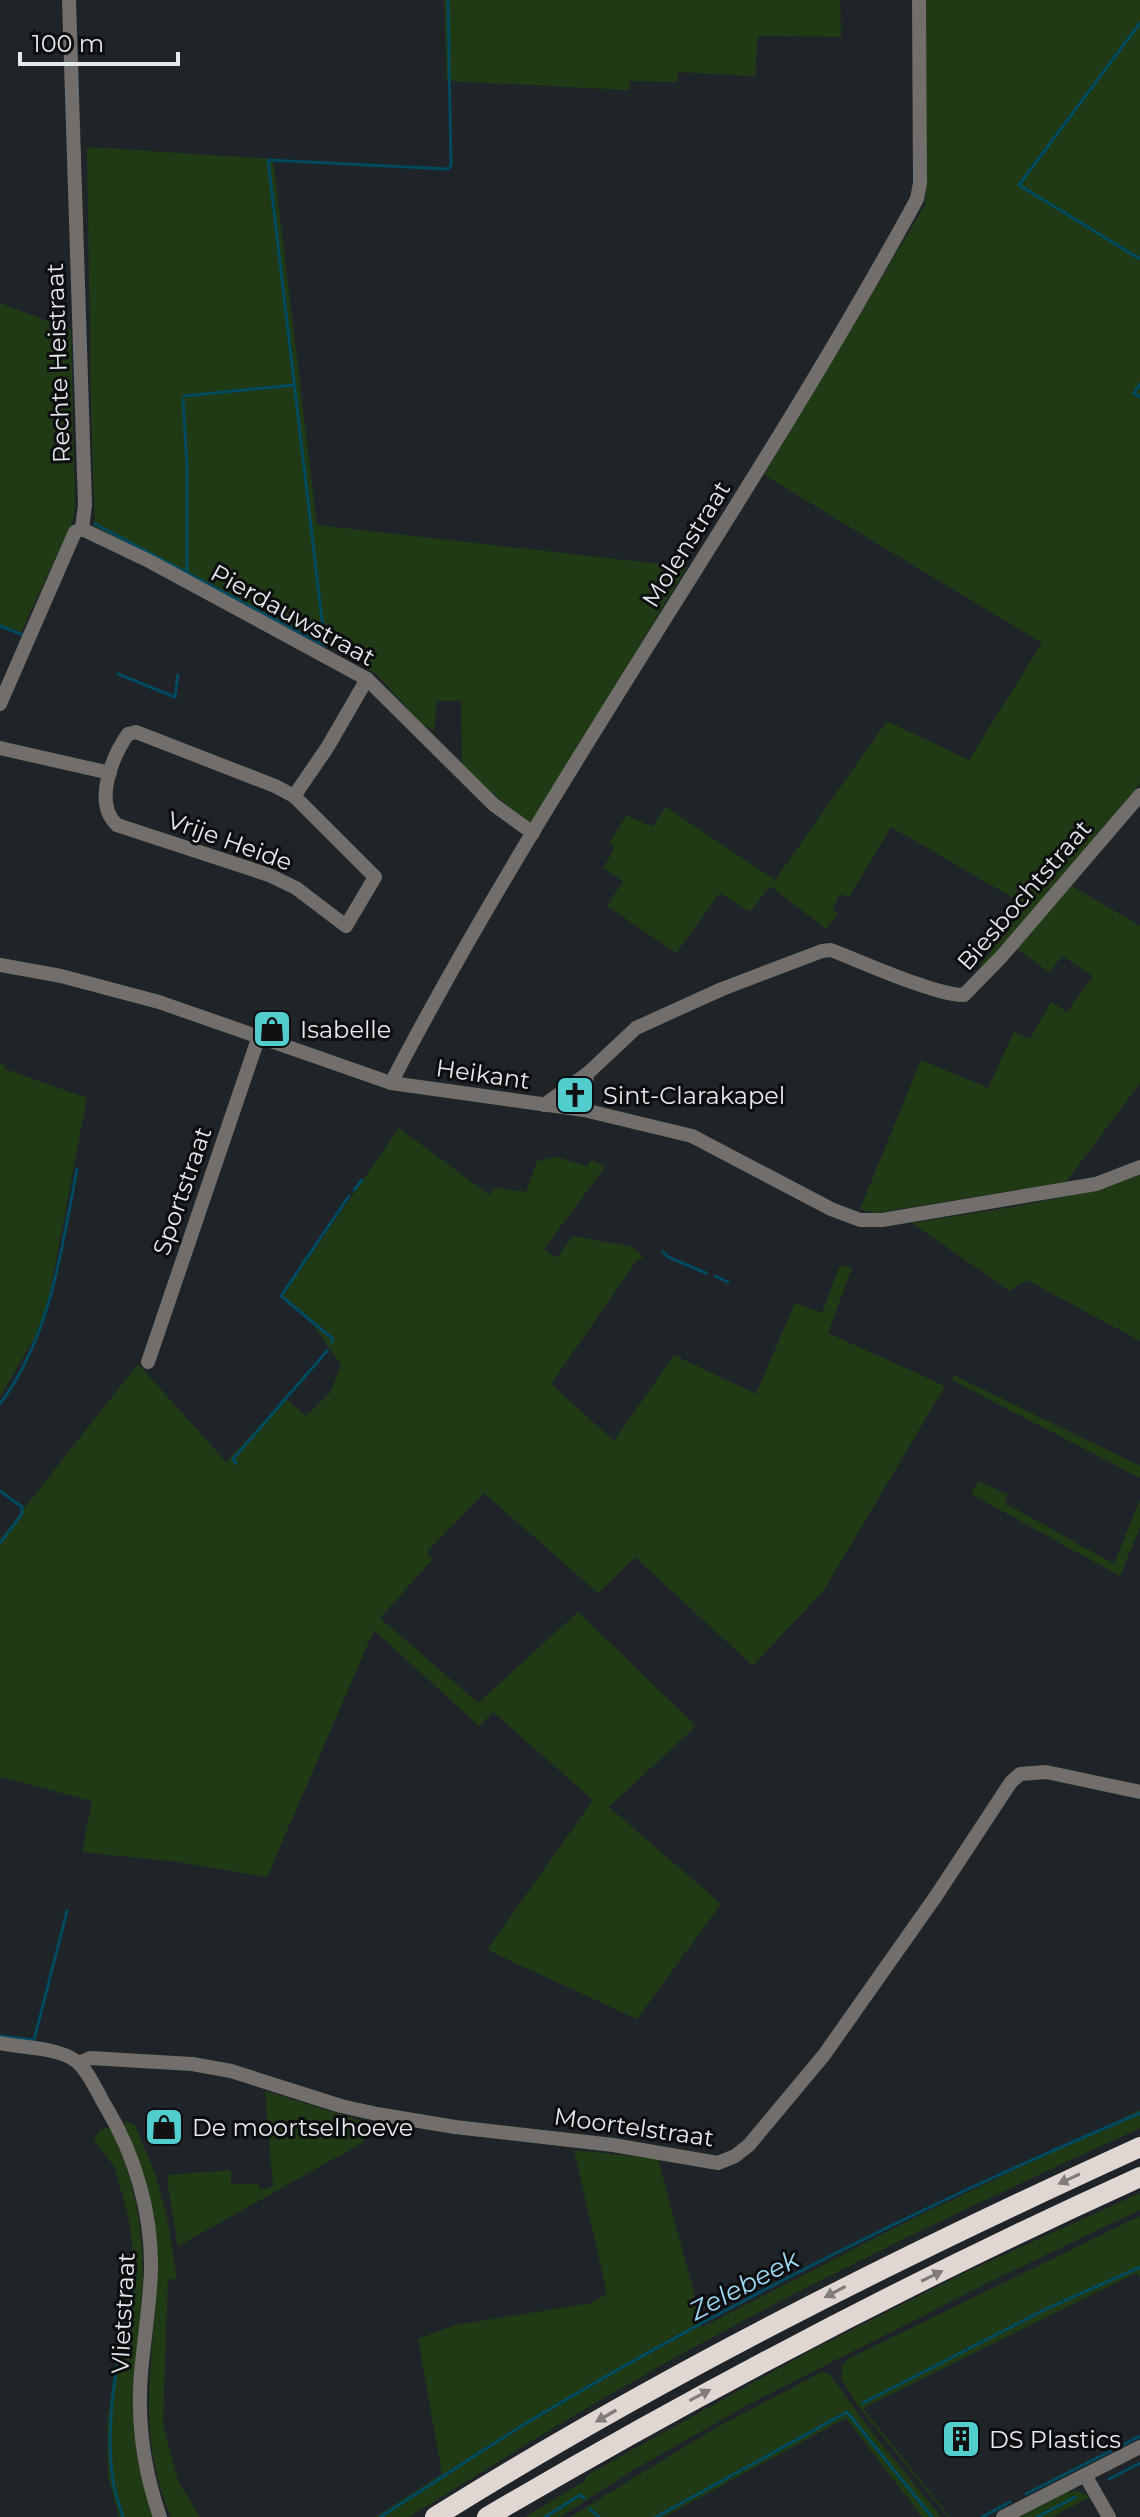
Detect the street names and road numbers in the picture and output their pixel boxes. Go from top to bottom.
street label: Rechte Heistraat [40,262,76,463]
street label: Molenstraat [636,475,736,612]
street label: Pierdauwstraat [206,558,380,672]
street label: Vrije Heide [164,805,296,877]
street label: Biesbochtstraat [951,814,1097,976]
street label: Heikant [434,1053,532,1095]
street label: Sportstraat [146,1123,218,1259]
street label: Moortelstraat [552,2101,716,2153]
street label: Vlietstraat [105,2251,141,2375]

